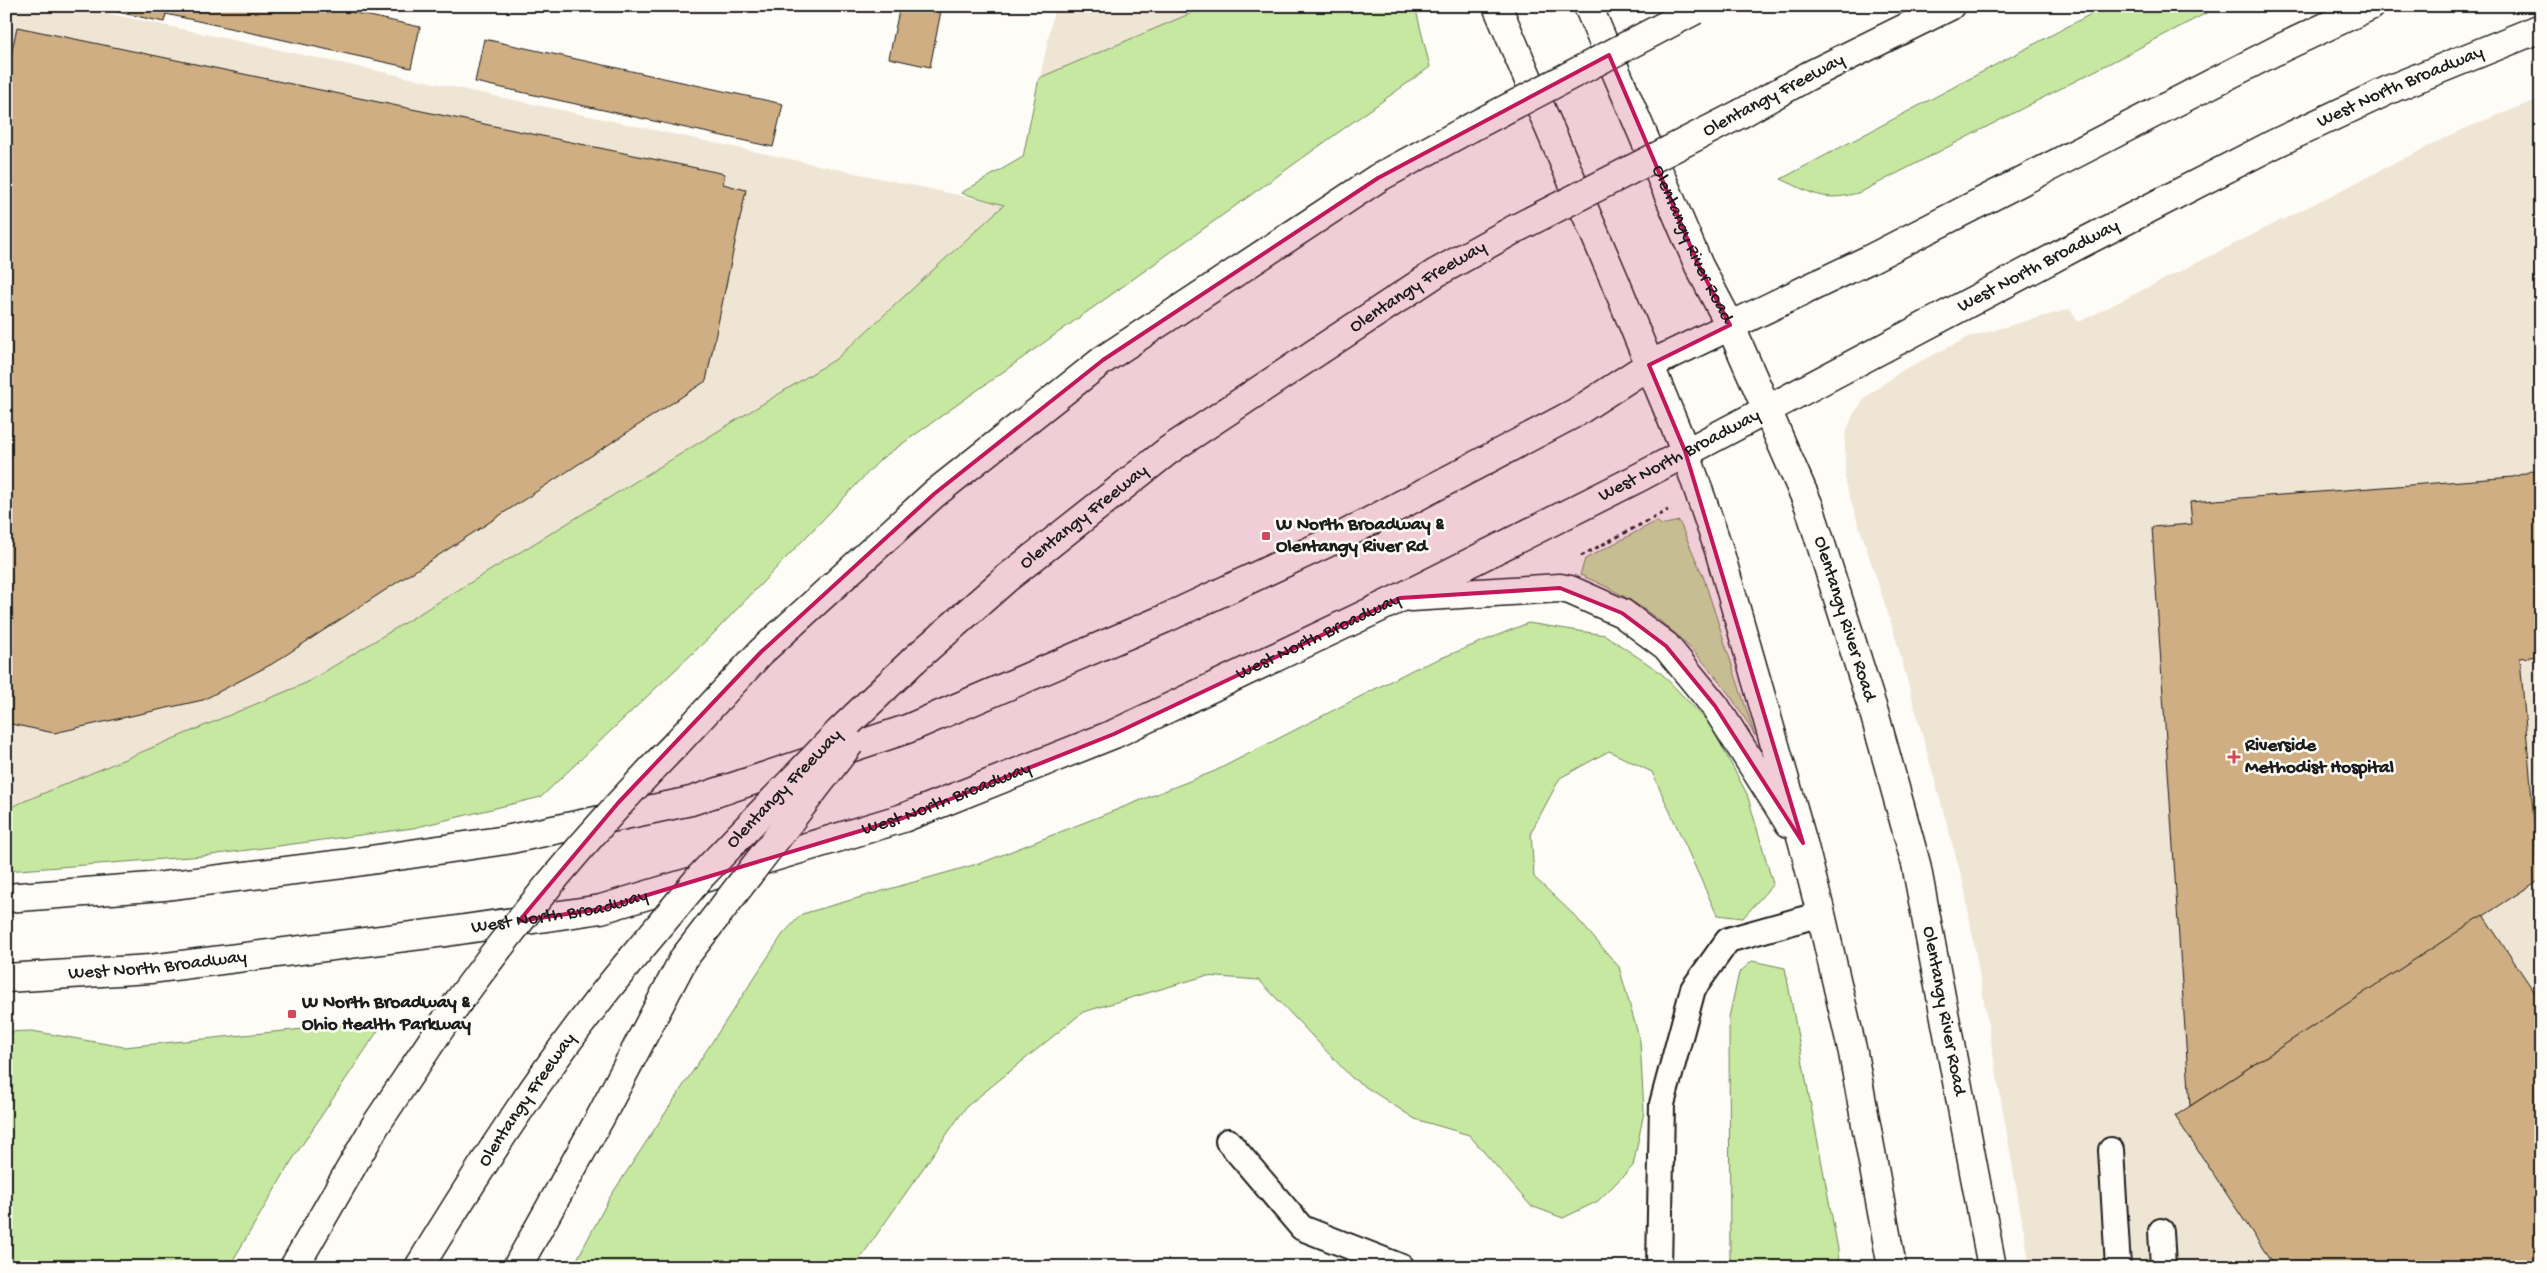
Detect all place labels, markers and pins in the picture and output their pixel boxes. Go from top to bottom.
place label: W North Broadway & Olentangy River Rd [1275,514,1444,559]
marker: W North Broadway & Olentangy River Rd [1260,530,1272,542]
place label: Riverside Methodist Hospital [2244,735,2394,780]
marker: Riverside Methodist Hospital [2227,750,2241,764]
place label: W North Broadway & Ohio Health Parkway [301,992,471,1037]
marker: W North Broadway & Ohio Health Parkway [286,1008,298,1020]

